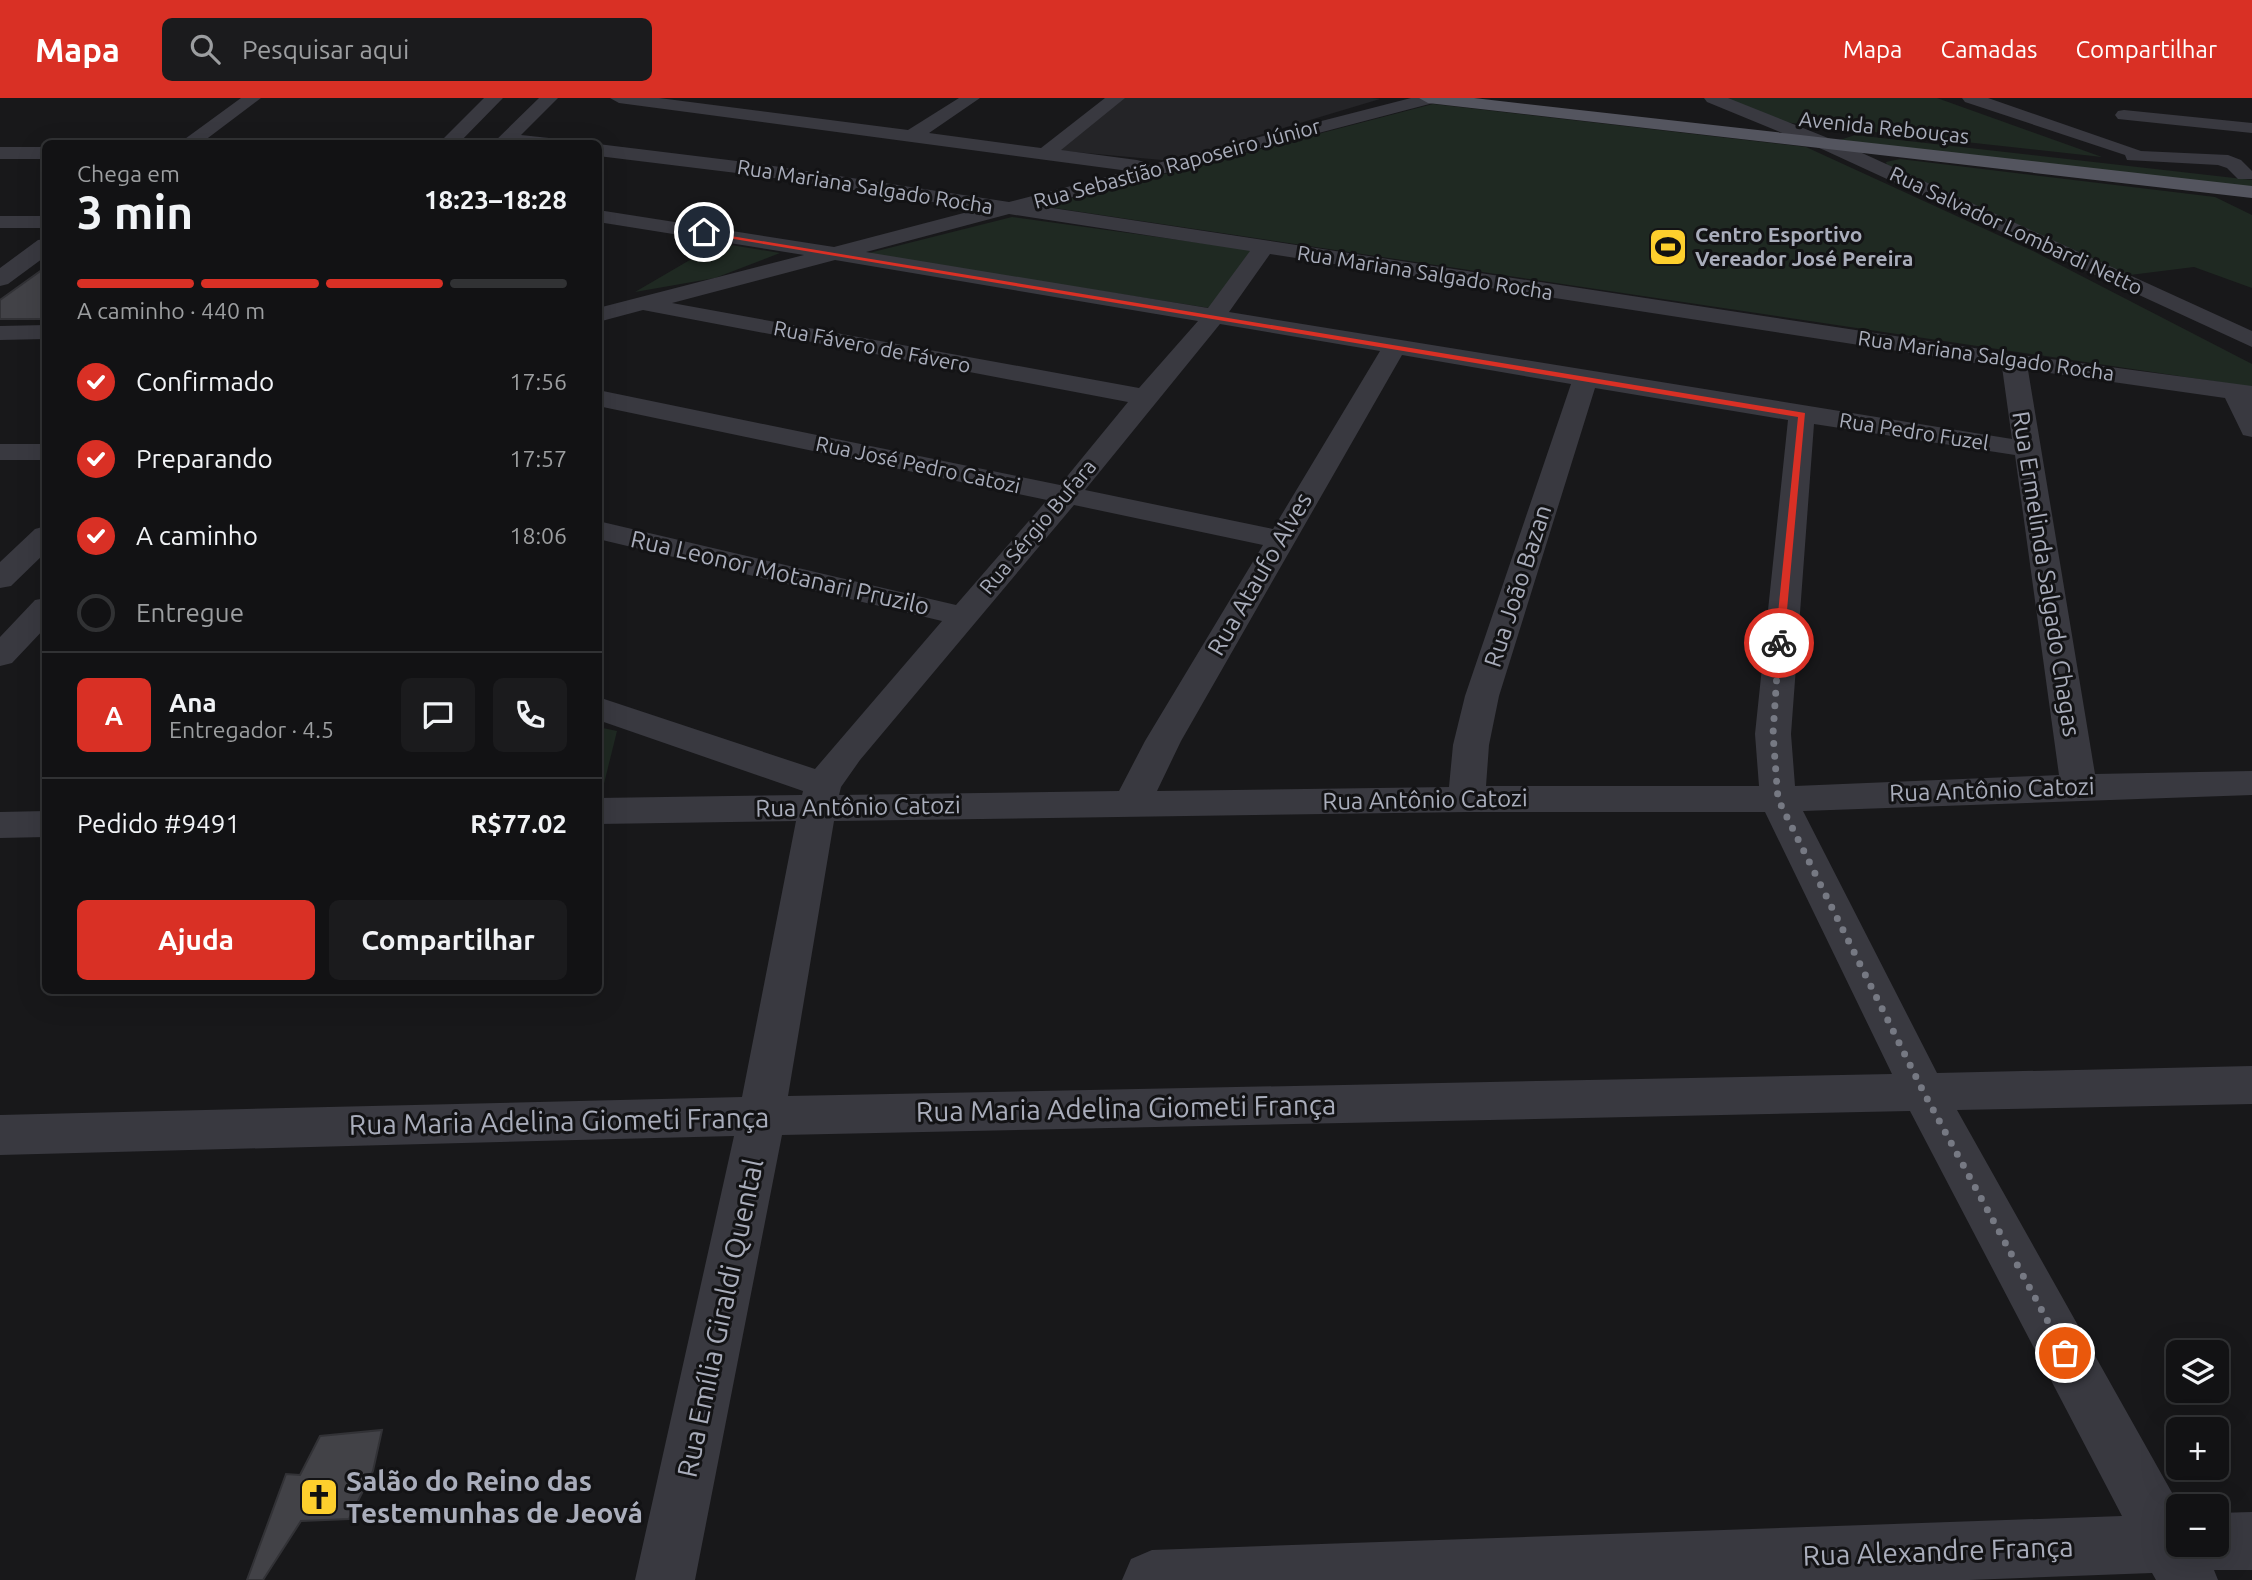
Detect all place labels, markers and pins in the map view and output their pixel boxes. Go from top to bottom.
pin [674,202,734,262]
place label: Centro Esportivo Vereador José Pereira [1695,222,1913,270]
sports icon: Centro Esportivo Vereador José Pereira [1647,226,1689,268]
pin [2035,1323,2095,1383]
place label: Salão do Reino das Testemunhas de Jeová [346,1465,643,1528]
church icon: Salão do Reino das Testemunhas de Jeová [298,1476,340,1518]

